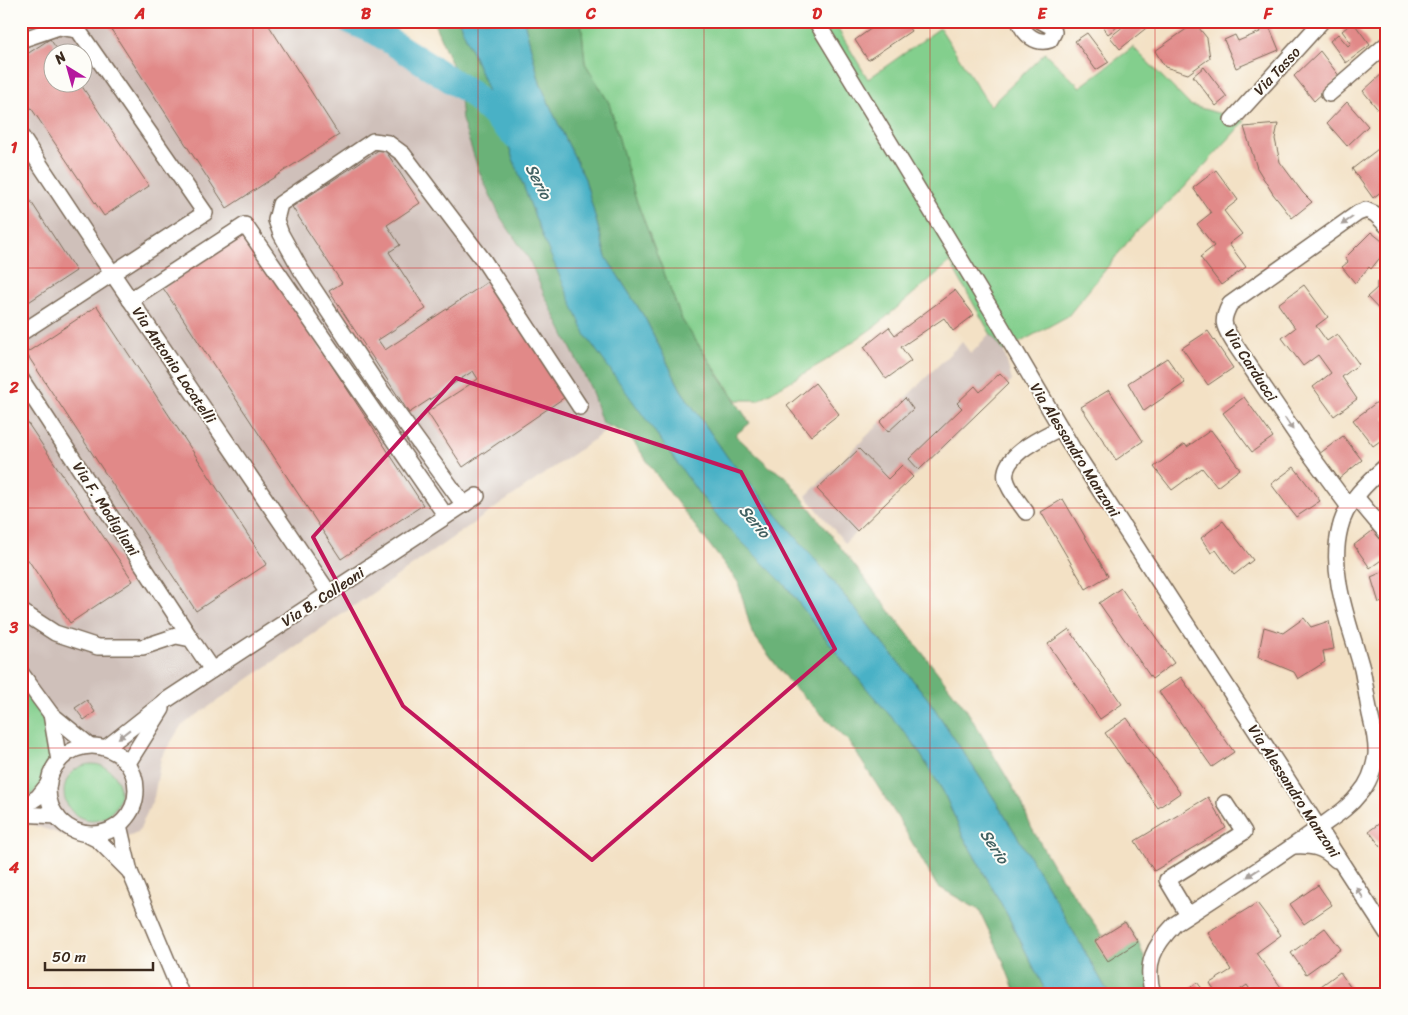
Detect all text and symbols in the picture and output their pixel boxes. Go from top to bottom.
text: A [134,0,145,28]
text: B [361,0,372,28]
text: C [585,0,597,28]
text: D [812,0,822,28]
text: E [1038,0,1048,28]
text: F [1263,0,1274,28]
street label: Via Tasso [1247,40,1307,102]
north arrow [42,42,92,92]
text: N [48,45,72,72]
text: 1 [11,133,18,162]
water label: Serio [517,158,560,205]
one-way arrow [1340,216,1354,226]
street label: Via Antonio Locatelli [125,301,223,430]
street label: Via Carducci [1218,323,1285,407]
text: 2 [8,373,19,402]
street label: Via Alessandro Manzoni [1023,377,1128,523]
one-way arrow [1284,417,1294,431]
street label: Via F. Modigliani [66,456,147,562]
water label: Serio [732,498,778,546]
street label: Via B. Colleoni [276,560,371,634]
text: 3 [9,613,19,642]
street label: Via Alessandro Manzoni [1241,719,1348,864]
one-way arrow [118,729,131,740]
water label: Serio [972,823,1017,871]
text: 4 [8,853,19,882]
one-way arrow [1246,868,1260,877]
one-way arrow [1355,886,1365,899]
scale bar [45,940,152,972]
text: 50 m [52,944,87,970]

